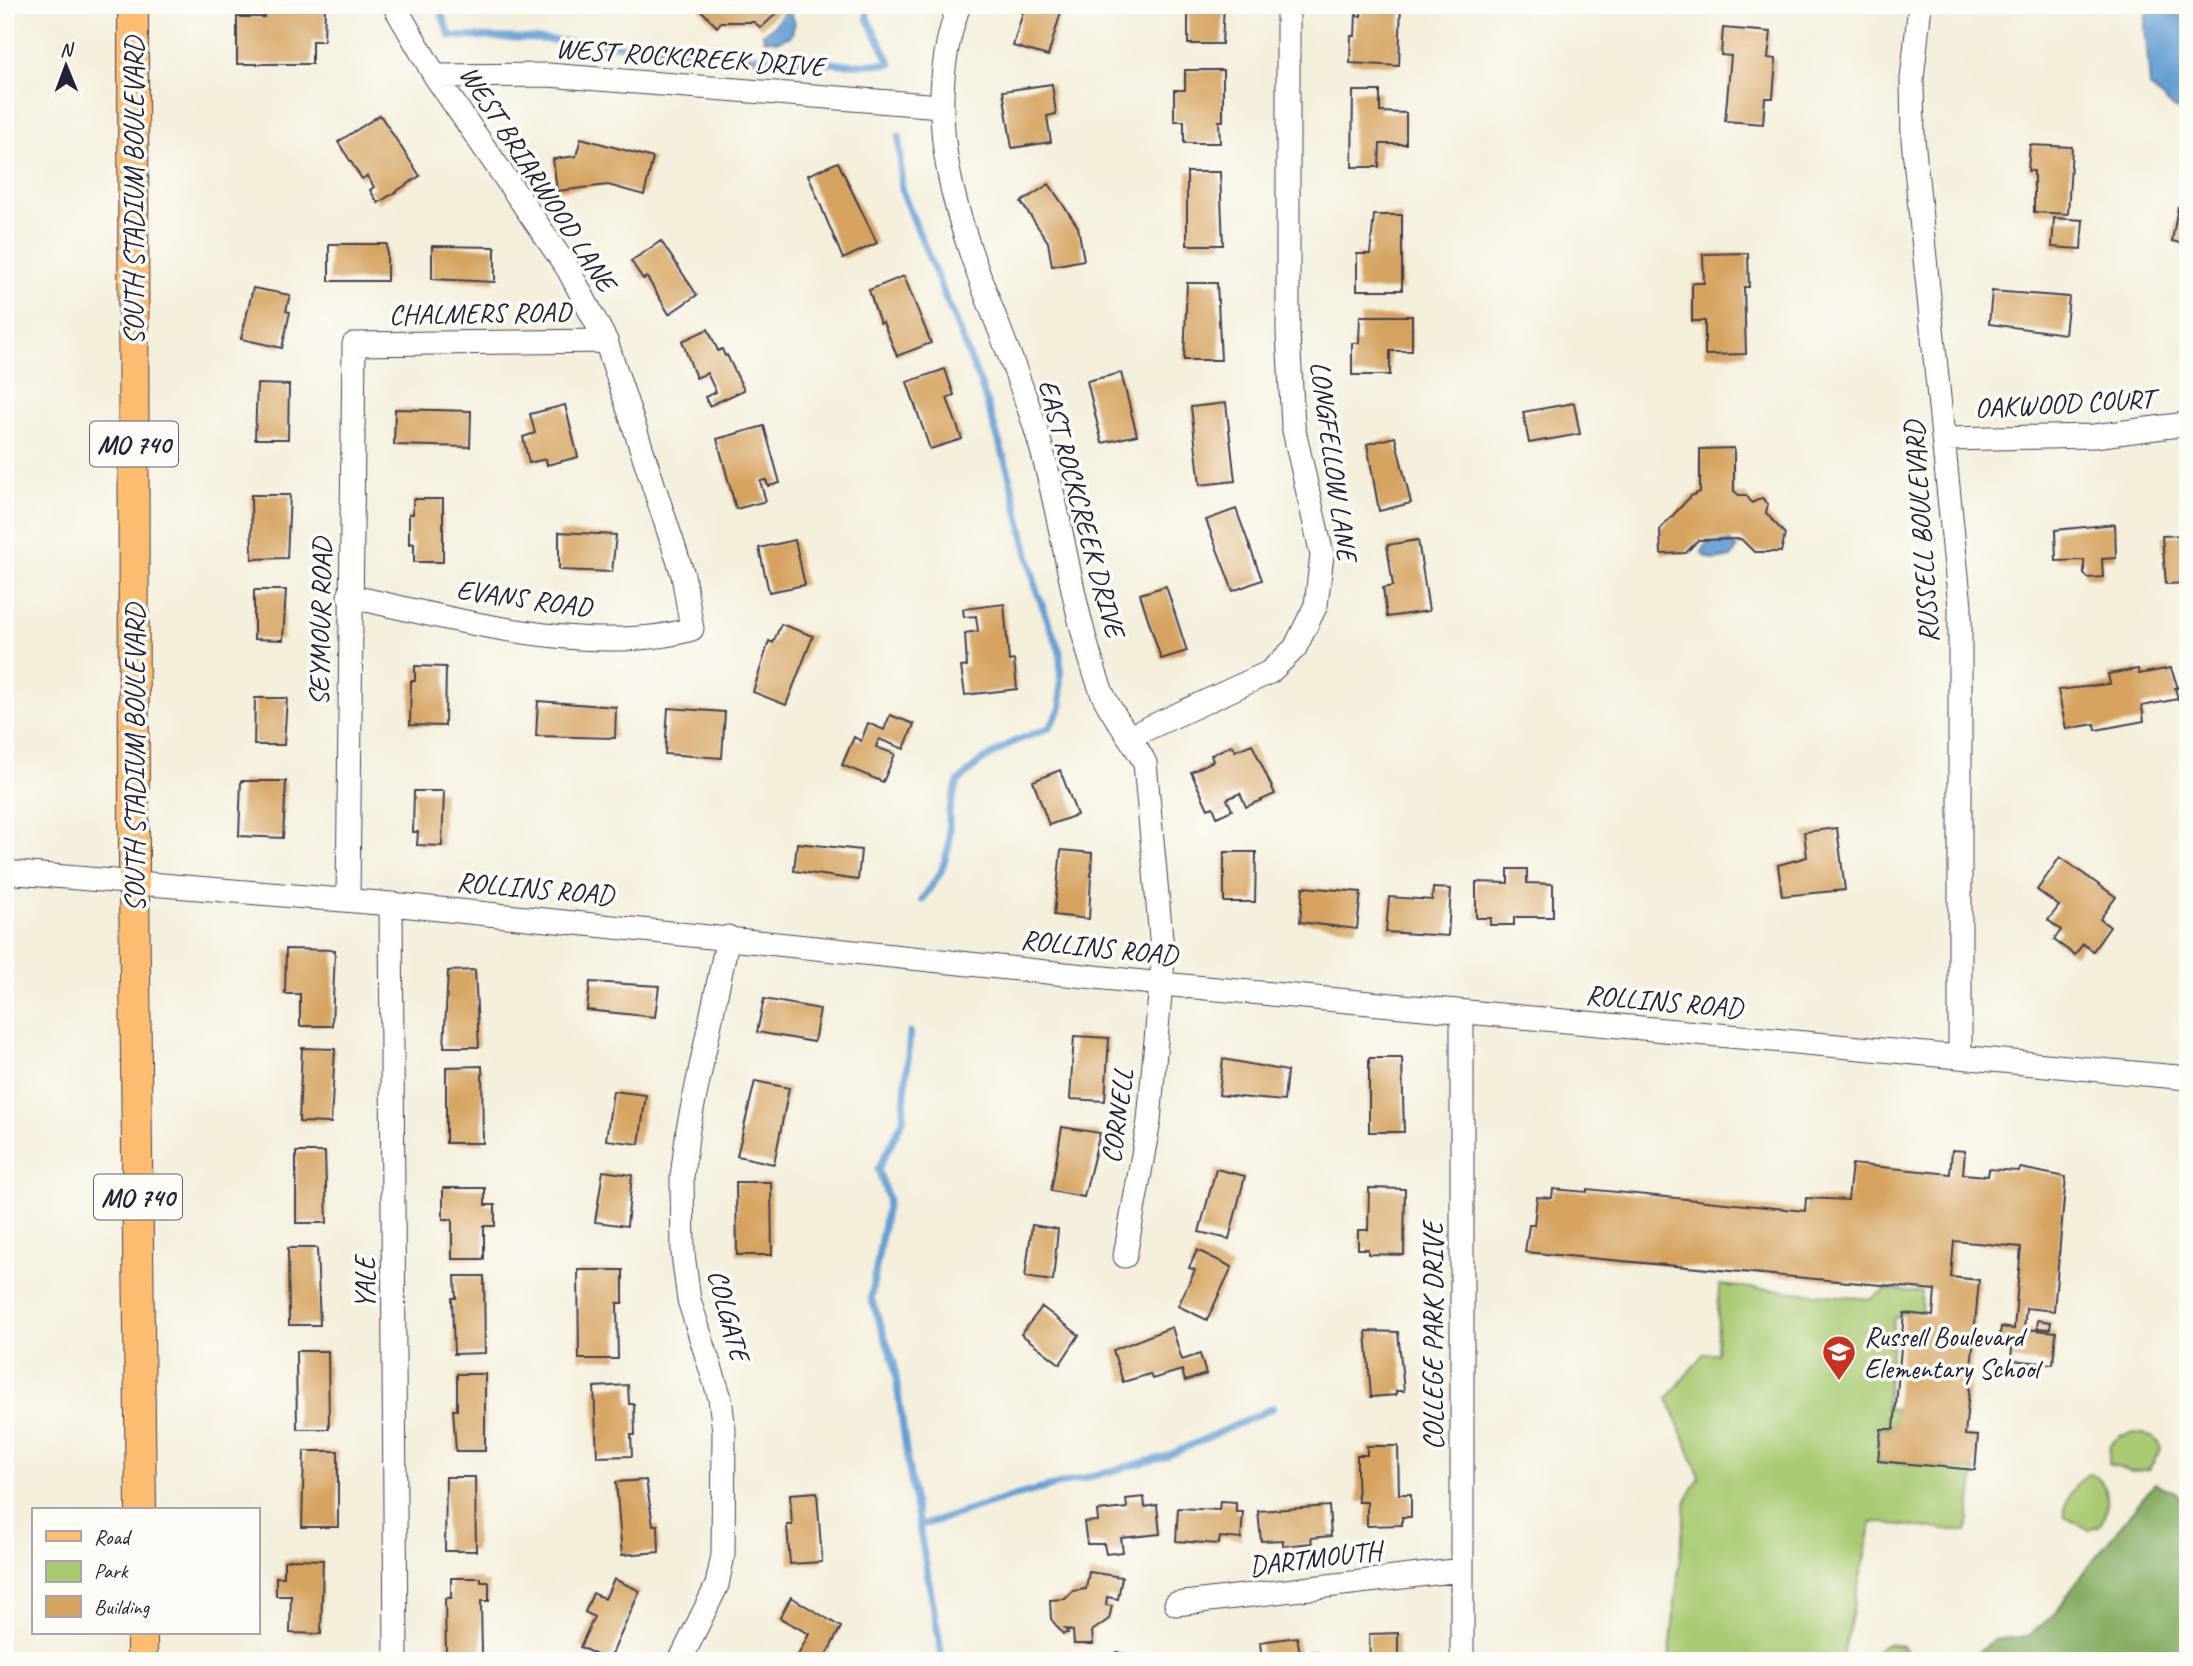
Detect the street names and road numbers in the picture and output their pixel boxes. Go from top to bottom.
street label: WEST ROCKCREEK DRIVE [555,30,829,84]
street label: SOUTH STADIUM BOULEVARD [116,34,151,345]
street label: WEST BRIARWOOD LANE [452,59,626,300]
street label: CHALMERS ROAD [389,294,573,332]
street label: LONGFELLOW LANE [1303,359,1366,567]
street label: EAST ROCKCREEK DRIVE [1031,376,1134,643]
street label: OAKWOOD COURT [1974,380,2162,425]
street label: RUSSELL BOULEVARD [1896,417,1946,644]
road number: MO 740 [90,422,178,466]
street label: SEYMOUR ROAD [301,535,339,706]
street label: EVANS ROAD [454,571,596,625]
street label: SOUTH STADIUM BOULEVARD [117,601,152,912]
street label: ROLLINS ROAD [455,864,618,913]
street label: ROLLINS ROAD [1019,921,1182,973]
street label: ROLLINS ROAD [1584,977,1747,1026]
street label: CORNELL [1093,1066,1141,1165]
road number: MO 740 [94,1174,182,1220]
street label: COLLEGE PARK DRIVE [1415,1218,1450,1450]
street label: YALE [347,1253,382,1309]
street label: COLGATE [700,1266,759,1368]
street label: DARTMOUTH [1247,1532,1387,1583]

